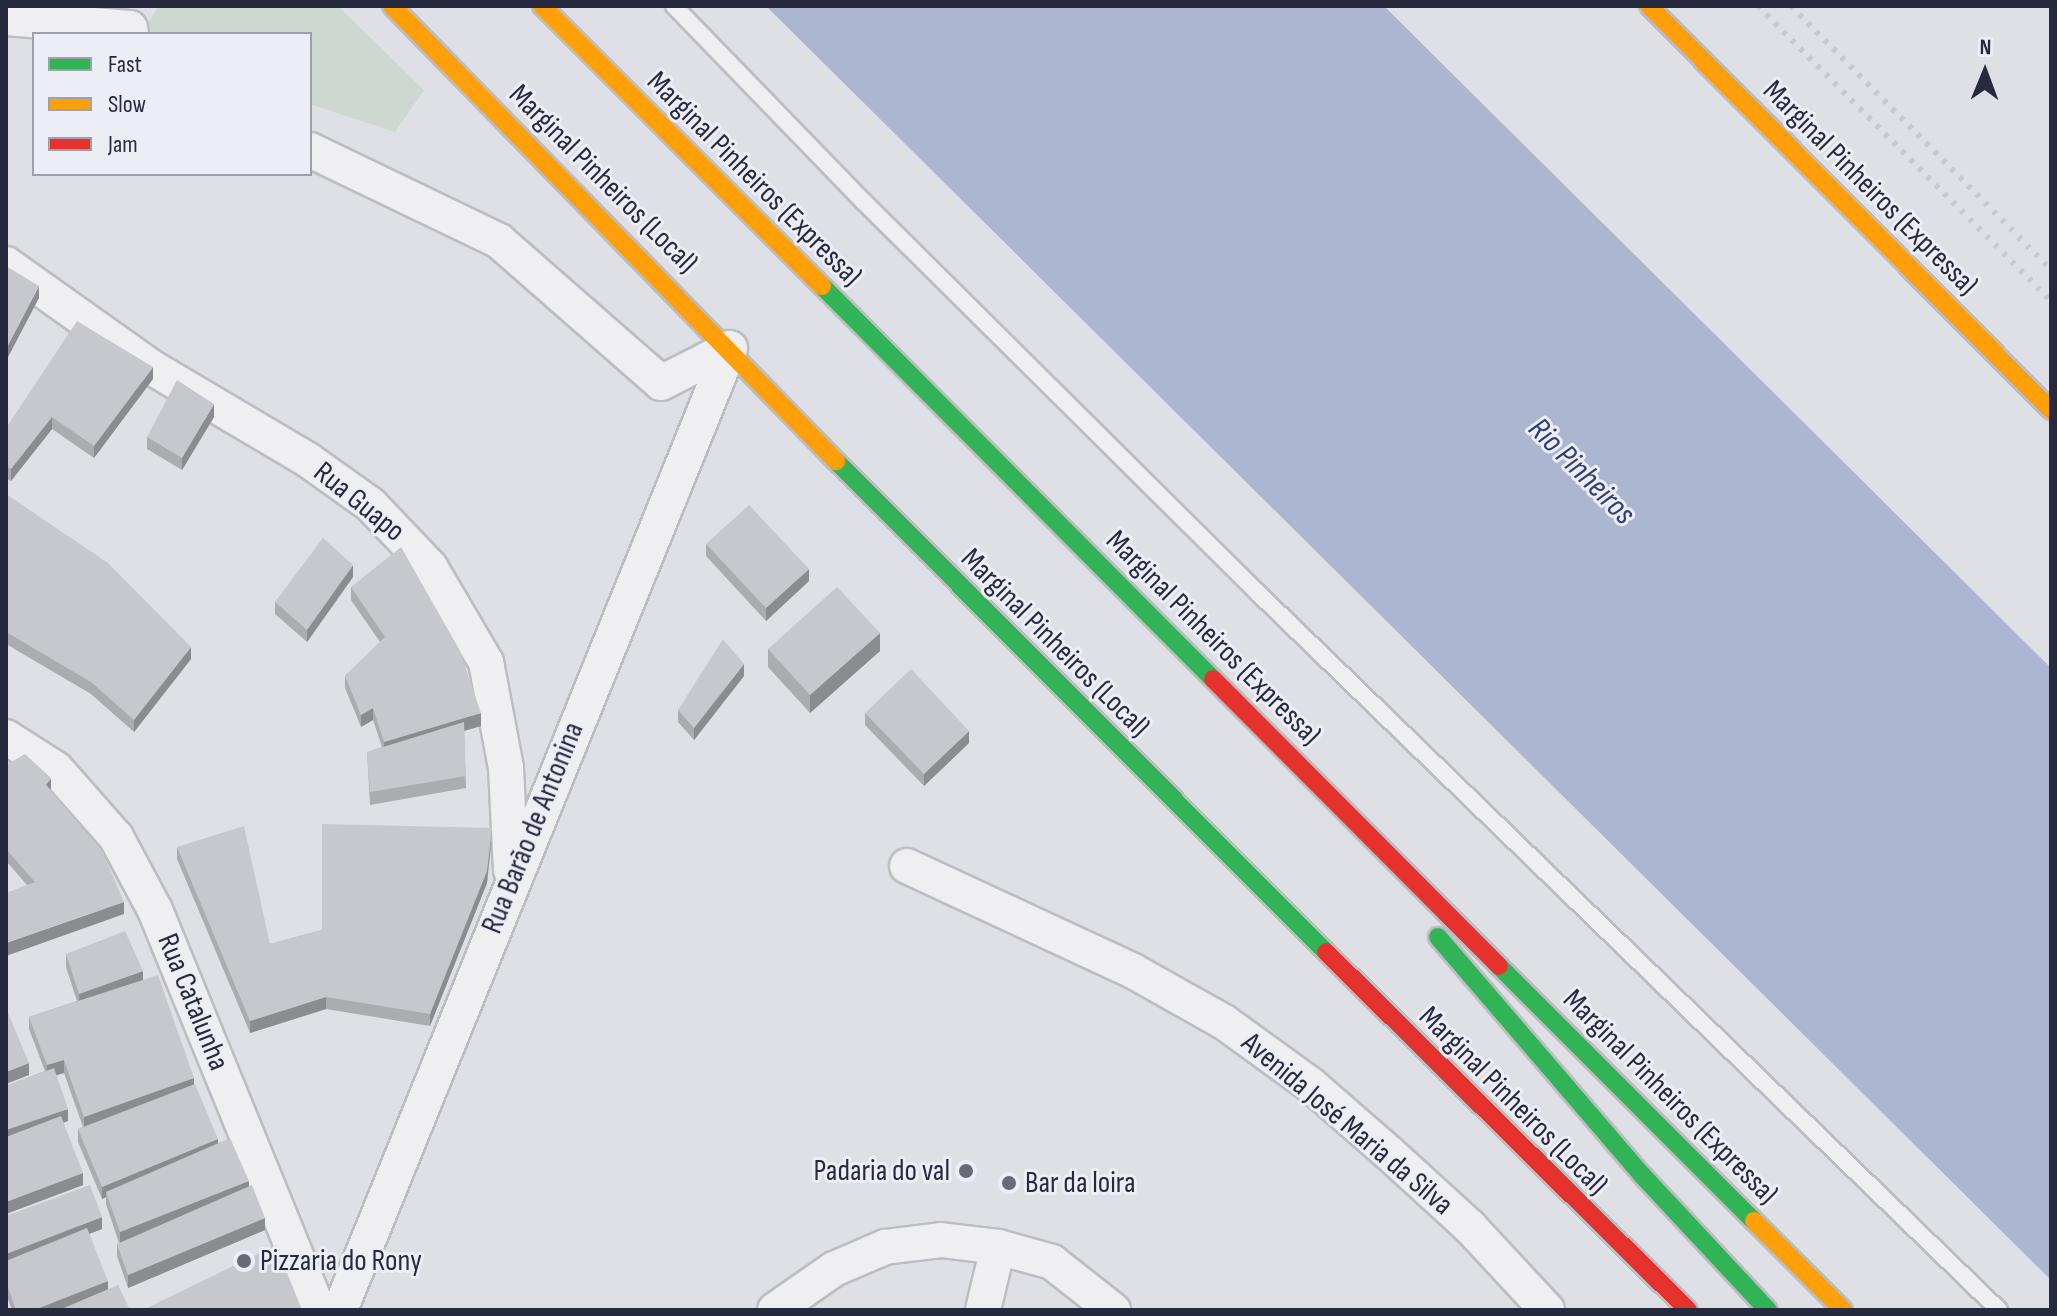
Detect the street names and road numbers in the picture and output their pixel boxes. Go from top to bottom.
street label: Marginal Pinheiros (Expressa) [639,64,869,294]
street label: Marginal Pinheiros (Expressa) [1755,73,1985,303]
street label: Marginal Pinheiros (Local) [501,77,705,281]
street label: Rua Guapo [306,454,412,550]
street label: Marginal Pinheiros (Expressa) [1098,523,1328,753]
street label: Marginal Pinheiros (Local) [953,541,1157,745]
street label: Rua Barão de Antonina [474,717,592,939]
street label: Rua Catalunha [149,928,237,1076]
street label: Marginal Pinheiros (Expressa) [1555,982,1785,1212]
street label: Marginal Pinheiros (Local) [1411,999,1615,1203]
street label: Avenida José Maria da Silva [1234,1025,1460,1223]

